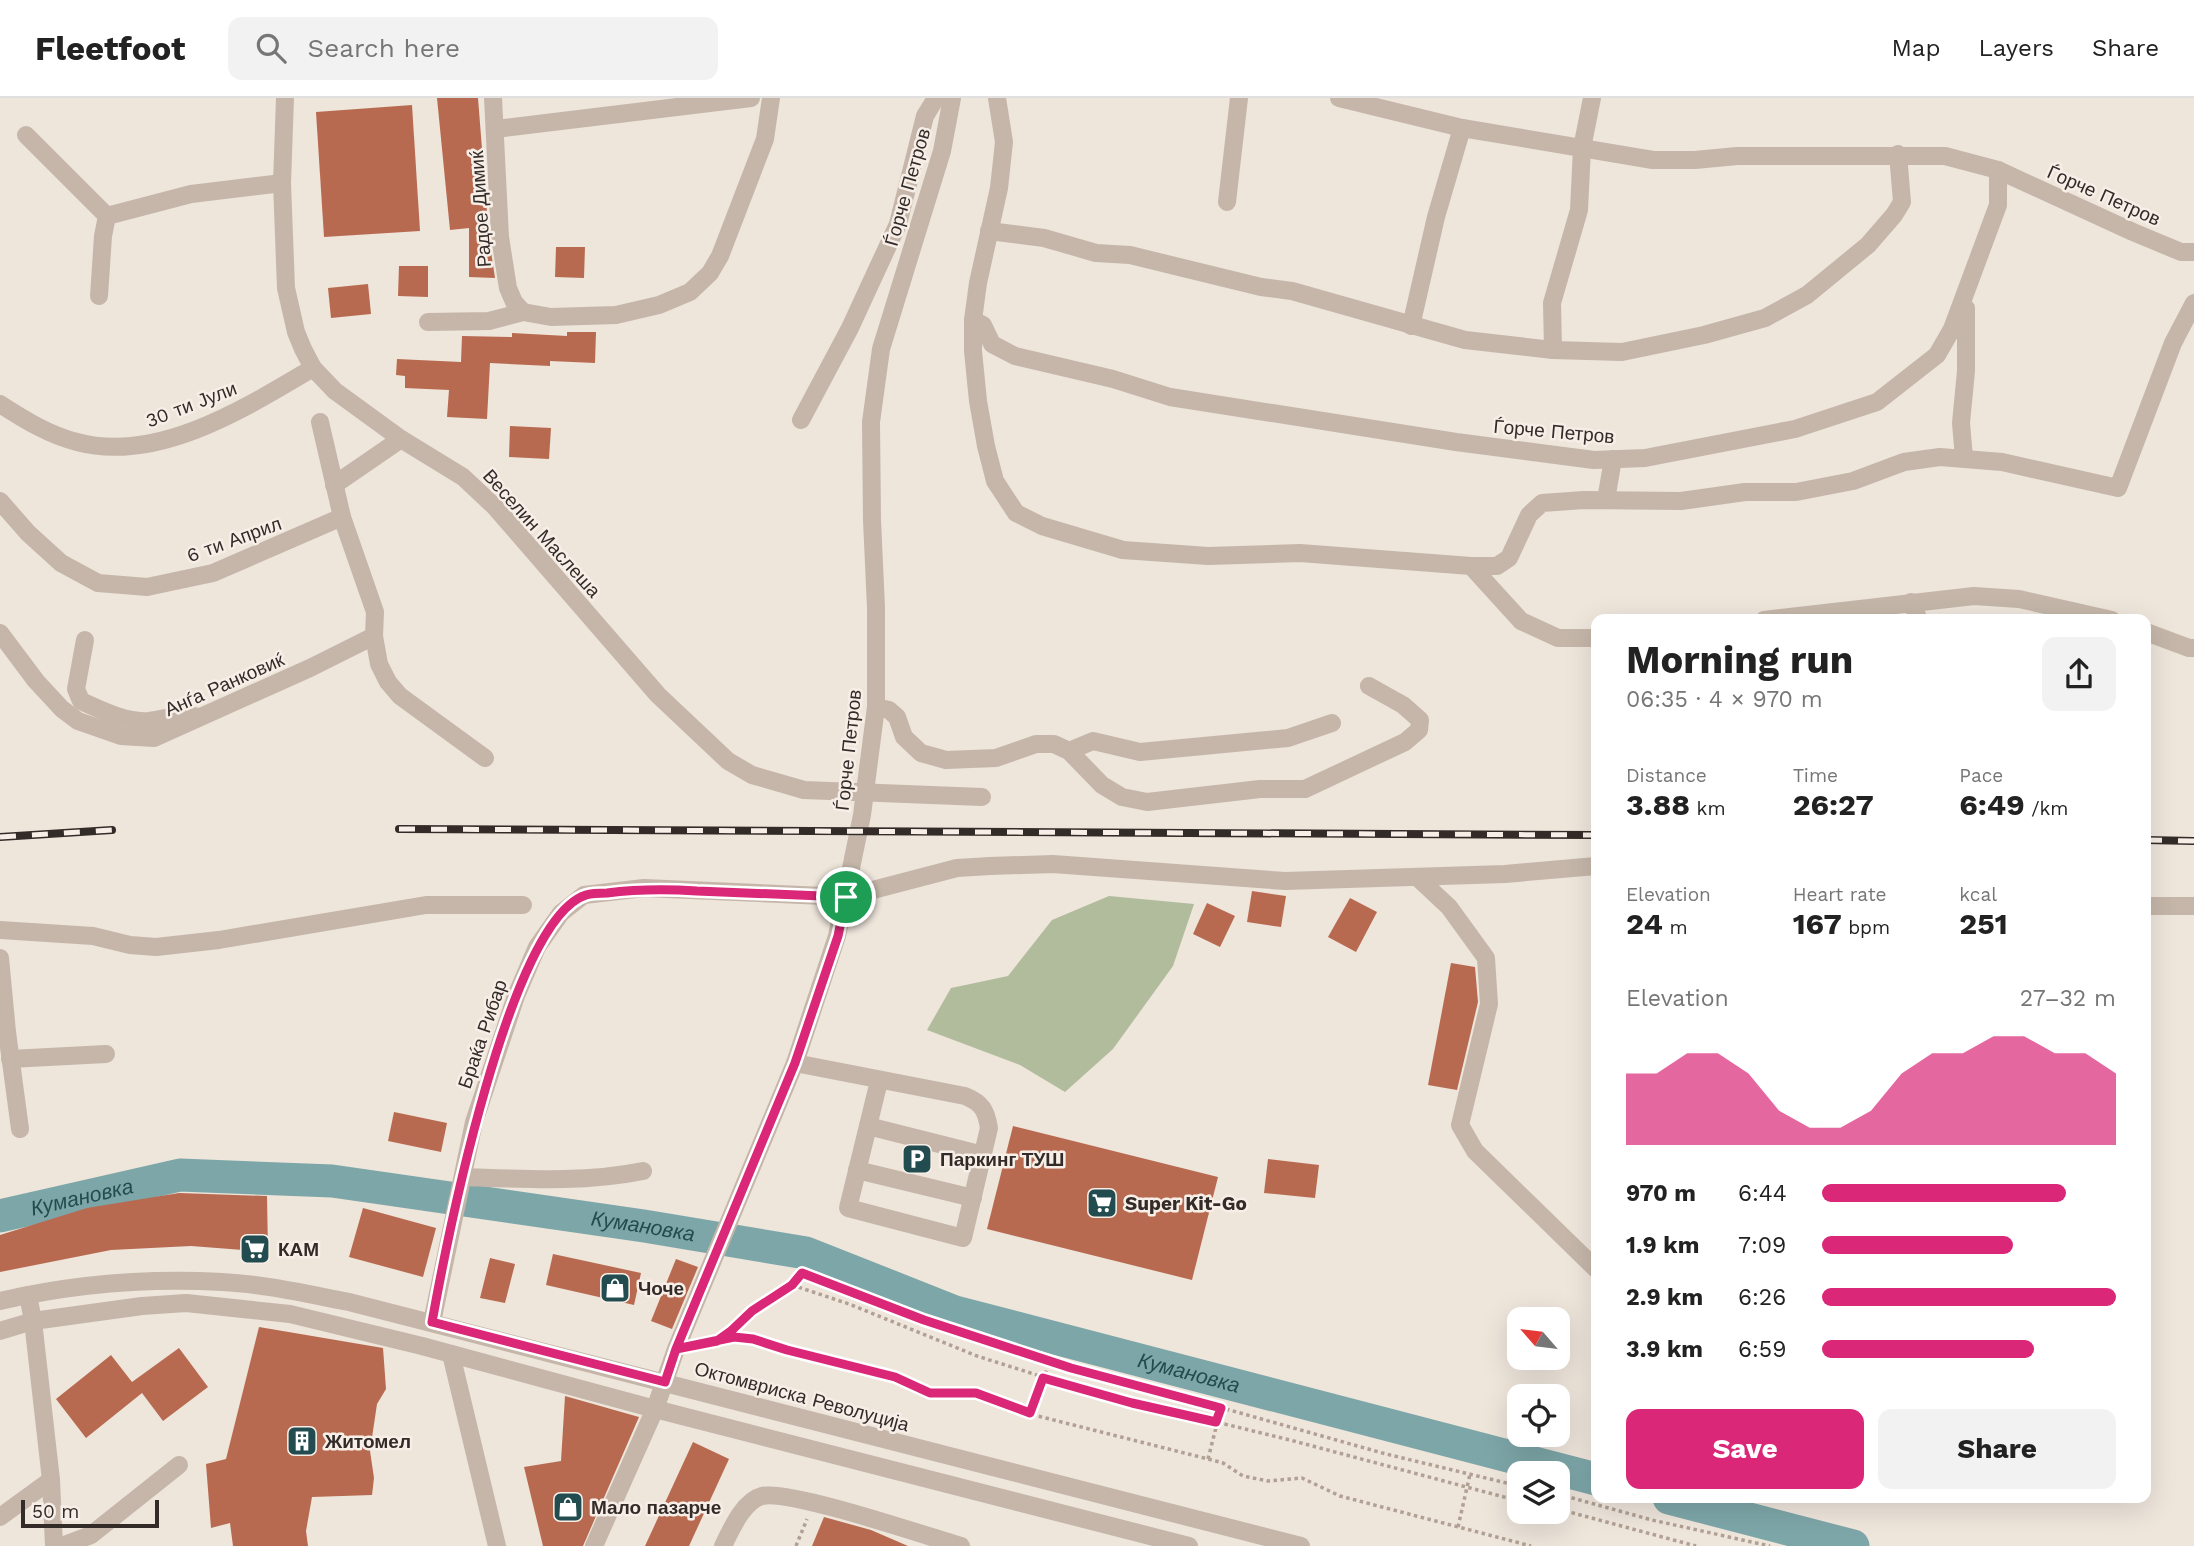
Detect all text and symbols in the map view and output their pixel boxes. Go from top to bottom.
search box [228,17,718,80]
text: Fleetfoot [35,29,186,68]
icon: search [252,29,290,67]
text: Search here [308,33,460,63]
text: Map [1892,34,1940,62]
text: Layers [1978,34,2054,62]
text: Share [2092,34,2159,62]
street label: Ѓорче Петров [880,126,935,249]
street label: Радое Димиќ [465,149,496,268]
street label: Ѓорче Петров [2044,160,2164,231]
street label: 30 ти Јули [143,377,240,432]
street label: Ѓорче Петров [1492,415,1615,448]
street label: Веселин Маслеша [478,464,606,603]
street label: 6 ти Април [184,512,285,567]
button: share [2042,637,2116,711]
text: Morning run [1626,638,1853,682]
street label: Анѓа Ранковиќ [161,648,288,721]
text: 06:35 · 4 × 970 m [1626,686,1823,713]
street label: Ѓорче Петров [831,688,866,812]
text: Distance [1626,764,1707,787]
text: Time [1793,764,1838,787]
text: Pace [1959,764,2003,787]
text: 3.88 [1626,787,1690,822]
text: 26:27 [1793,787,1874,822]
text: 6:49 [1959,787,2025,822]
text: km [1690,797,1725,820]
text: /km [2025,797,2068,820]
pin [816,867,876,927]
icon: arrive [827,878,865,916]
text: Elevation [1626,883,1711,906]
text: Heart rate [1793,883,1887,906]
text: kcal [1959,883,1997,906]
text: 24 [1626,906,1663,941]
text: 167 [1793,906,1842,941]
text: 251 [1959,906,2008,941]
text: m [1663,916,1688,939]
text: bpm [1842,916,1890,939]
street label: Браќа Рибар [453,977,512,1092]
text: Elevation [1626,985,1729,1012]
text: 27–32 m [2020,985,2116,1012]
parking icon: Паркинг ТУШ [900,1142,934,1176]
place label: Паркинг ТУШ [940,1148,1064,1171]
water label: Кумановка [28,1173,136,1221]
text: 970 m [1626,1180,1696,1207]
text: 6:44 [1738,1180,1787,1207]
supermarket icon: Super Kit-Go [1085,1186,1119,1220]
place label: Super Kit-Go [1125,1192,1247,1215]
water label: Кумановка [590,1206,697,1246]
supermarket icon: КАМ [238,1232,272,1266]
text: 1.9 km [1626,1232,1699,1259]
text: 7:09 [1738,1232,1786,1259]
place label: КАМ [278,1238,319,1261]
shop icon: Чоче [598,1271,632,1305]
place label: Чоче [638,1277,684,1300]
text: 2.9 km [1626,1284,1703,1311]
text: 6:26 [1738,1284,1786,1311]
north arrow [1507,1307,1570,1370]
map controls [1507,1307,1570,1524]
text: 3.9 km [1626,1336,1703,1363]
text: 6:59 [1738,1336,1786,1363]
water label: Кумановка [1135,1347,1243,1398]
street label: Октомвриска Револуција [692,1357,912,1436]
button: locate [1507,1384,1570,1447]
button: Save [1626,1409,1864,1489]
button: Share [1878,1409,2116,1489]
building icon: Житомел [285,1424,319,1458]
place label: Житомел [324,1430,411,1453]
button: layers [1507,1461,1570,1524]
shop icon: Мало пазарче [551,1490,585,1524]
place label: Мало пазарче [591,1496,721,1519]
scale bar [21,1497,159,1529]
text: 50 m [32,1500,79,1523]

